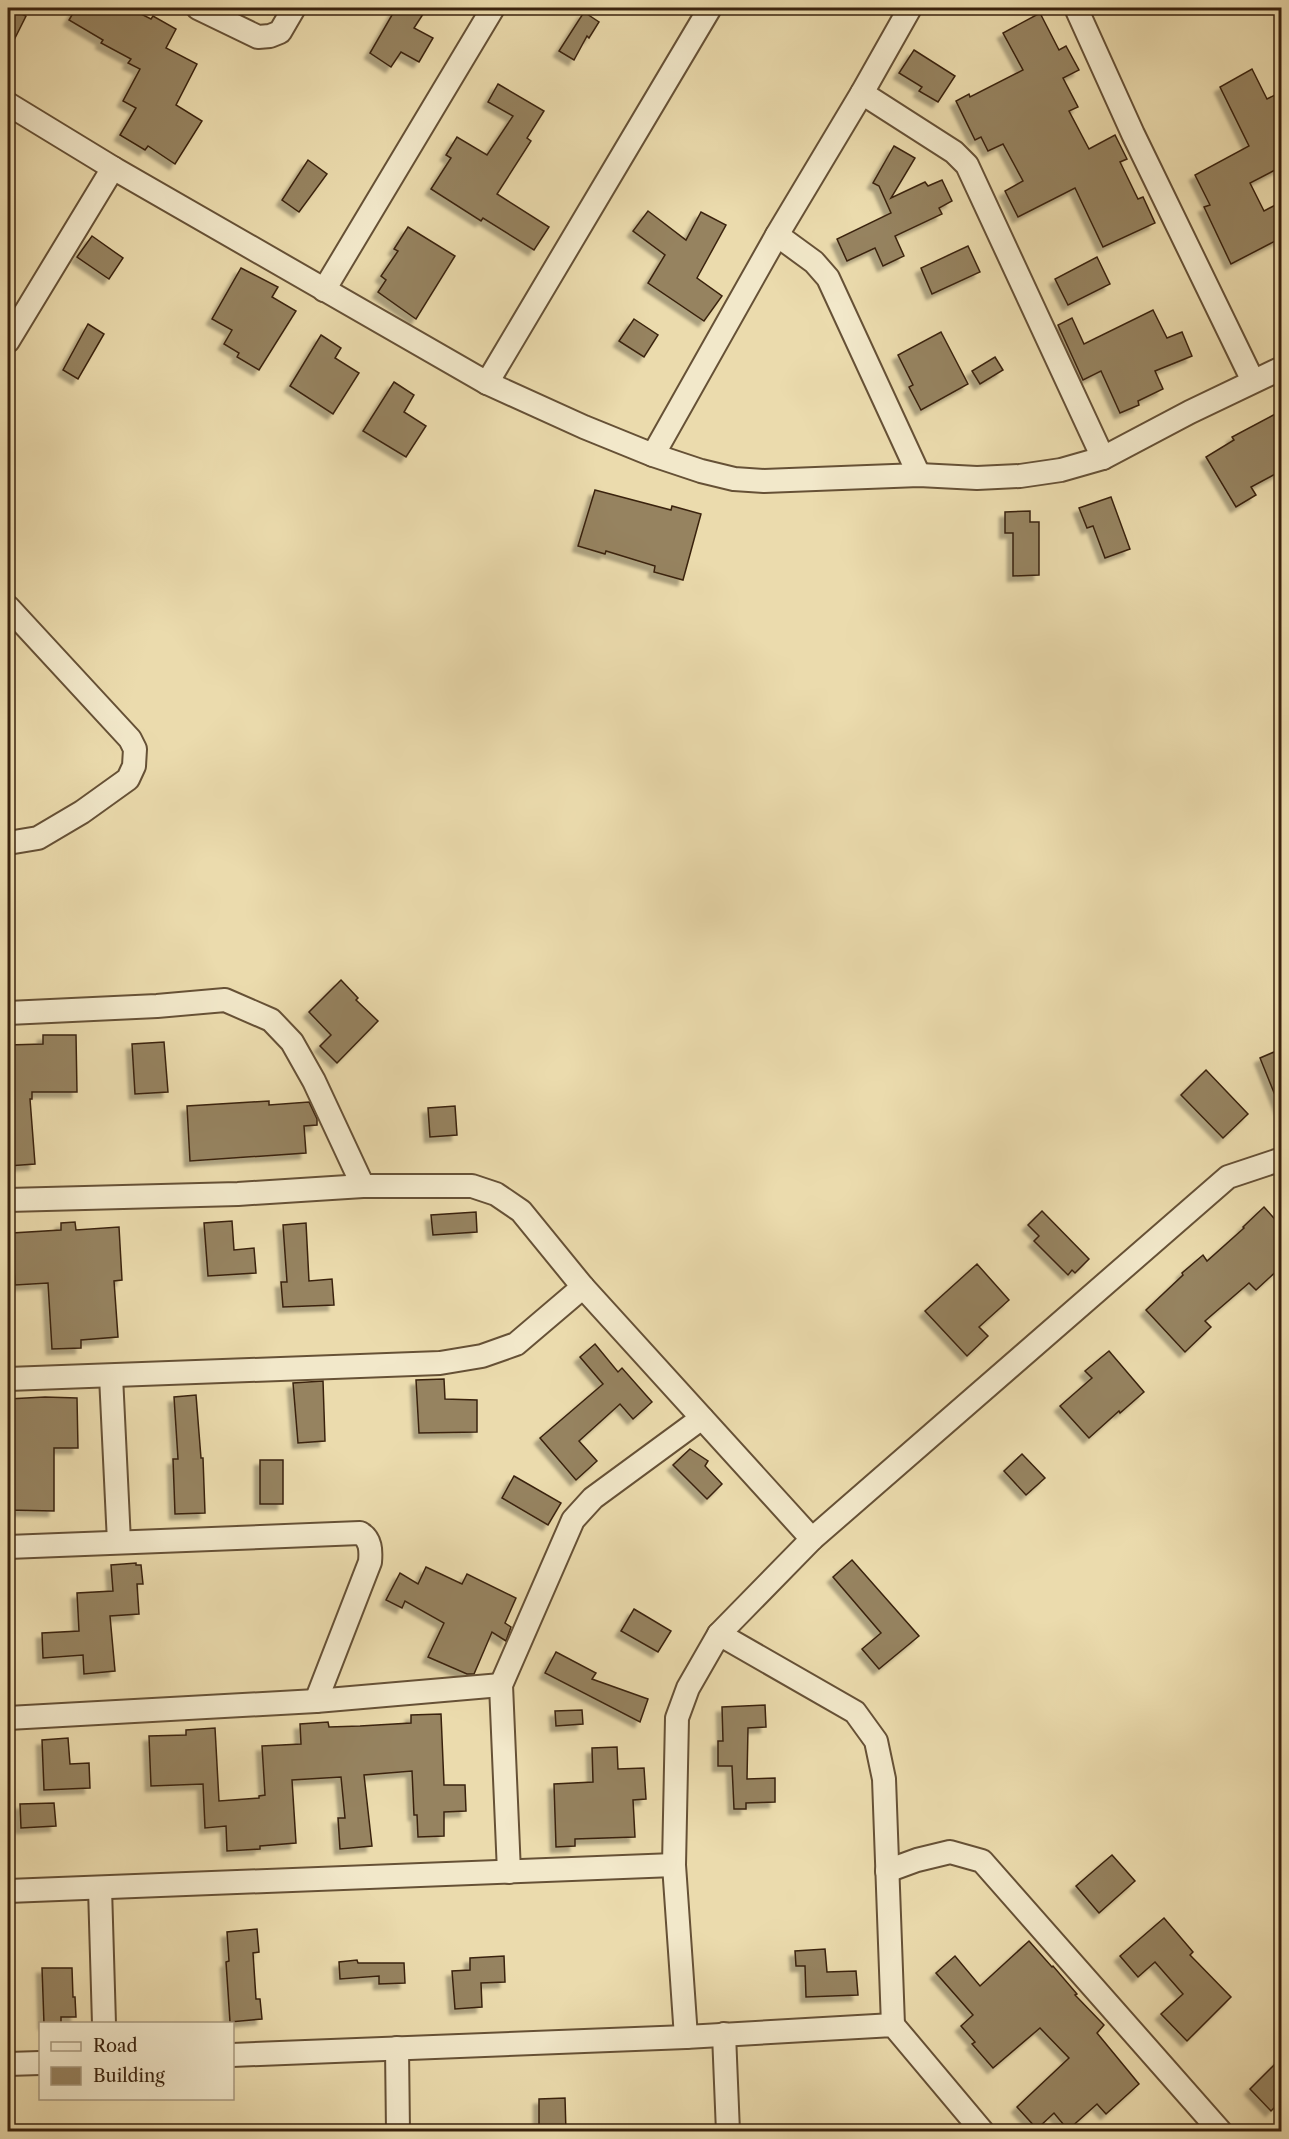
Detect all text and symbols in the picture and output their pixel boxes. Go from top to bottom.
legend [39,2022,234,2100]
text: Road [93,2035,138,2057]
text: Building [93,2065,165,2087]

